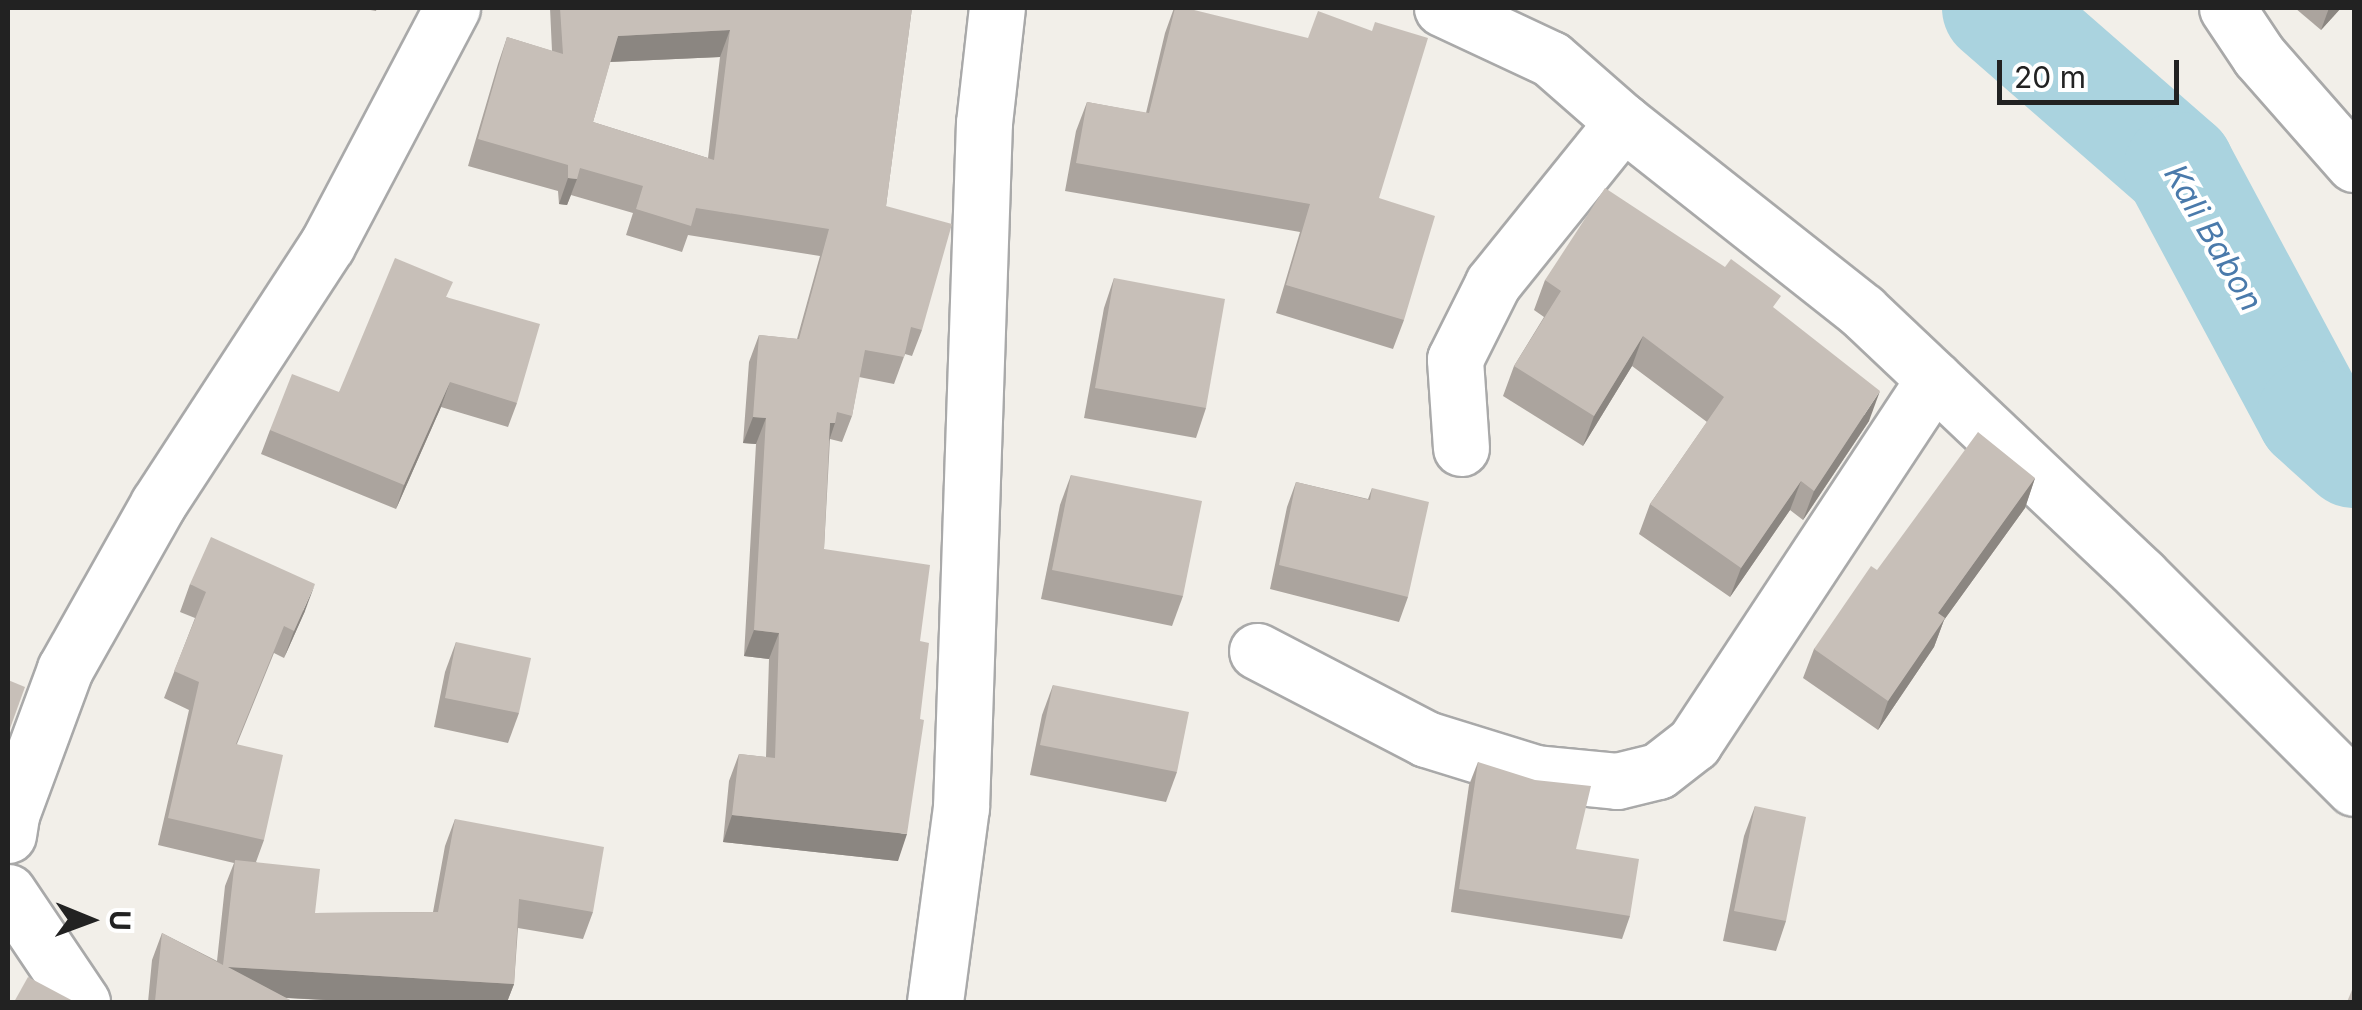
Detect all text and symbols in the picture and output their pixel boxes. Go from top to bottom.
scale bar [2002,40,2184,102]
text: 20 m [2014,59,2086,95]
water label: Kali Babon [2156,158,2270,318]
north arrow [40,870,140,970]
text: U [103,910,137,931]

